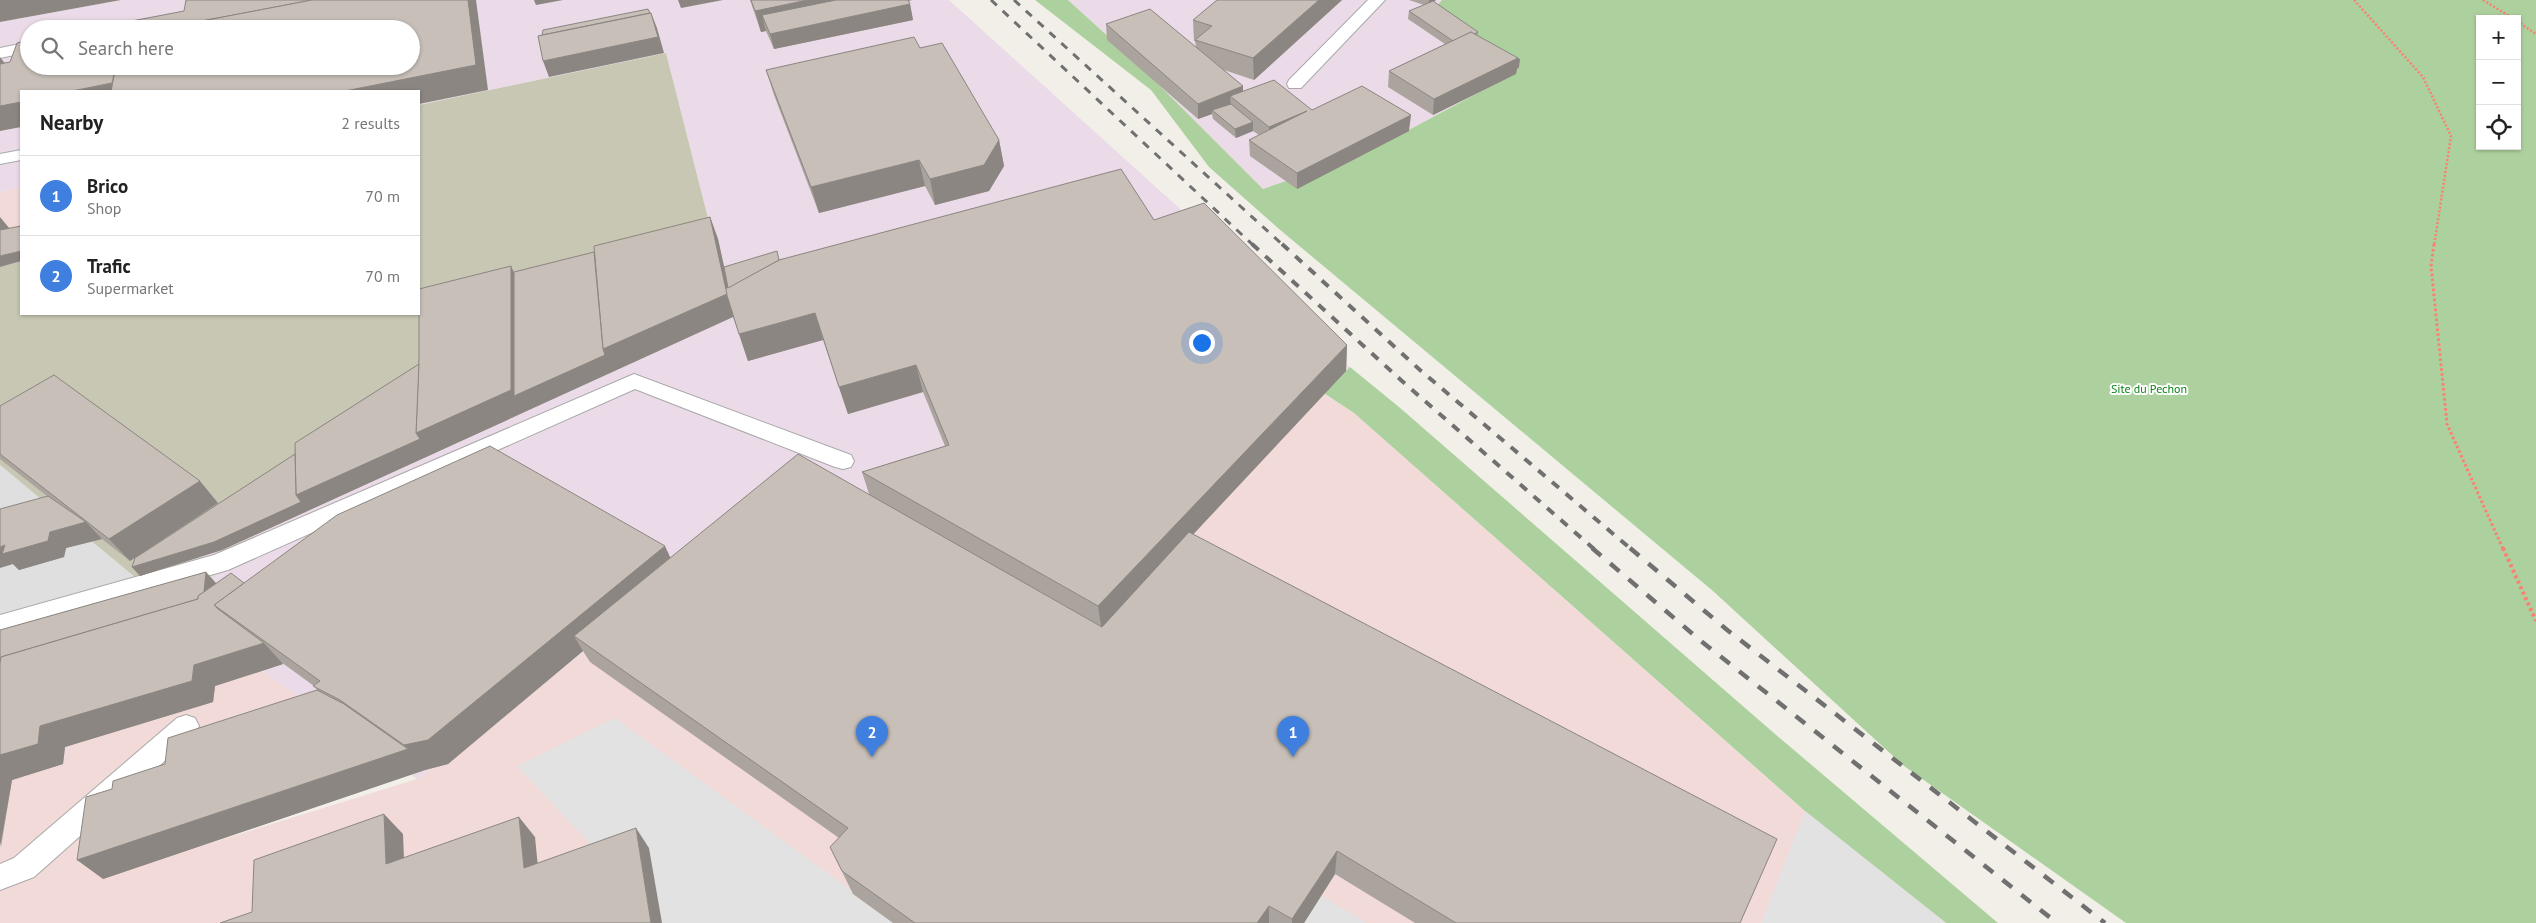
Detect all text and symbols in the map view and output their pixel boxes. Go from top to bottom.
map controls [2476,15,2521,150]
button: + [2476,15,2521,60]
search box [20,20,420,75]
icon: search [38,34,66,62]
text: Search here [78,36,174,60]
button: − [2476,60,2521,105]
button: locate [2476,105,2521,150]
text: Nearby [40,109,103,136]
text: 2 results [341,113,400,133]
text: Brico [87,174,128,198]
text: 1 [51,186,61,206]
text: 70 m [365,186,400,206]
text: Shop [87,198,121,218]
text: Trafic [87,254,131,278]
text: 2 [51,266,61,286]
text: 70 m [365,266,400,286]
text: Supermarket [87,278,174,298]
your location [1189,330,1215,356]
park label: Site du Pechon [2111,381,2187,396]
pin: 2 [856,716,888,757]
pin: 1 [1277,716,1309,757]

